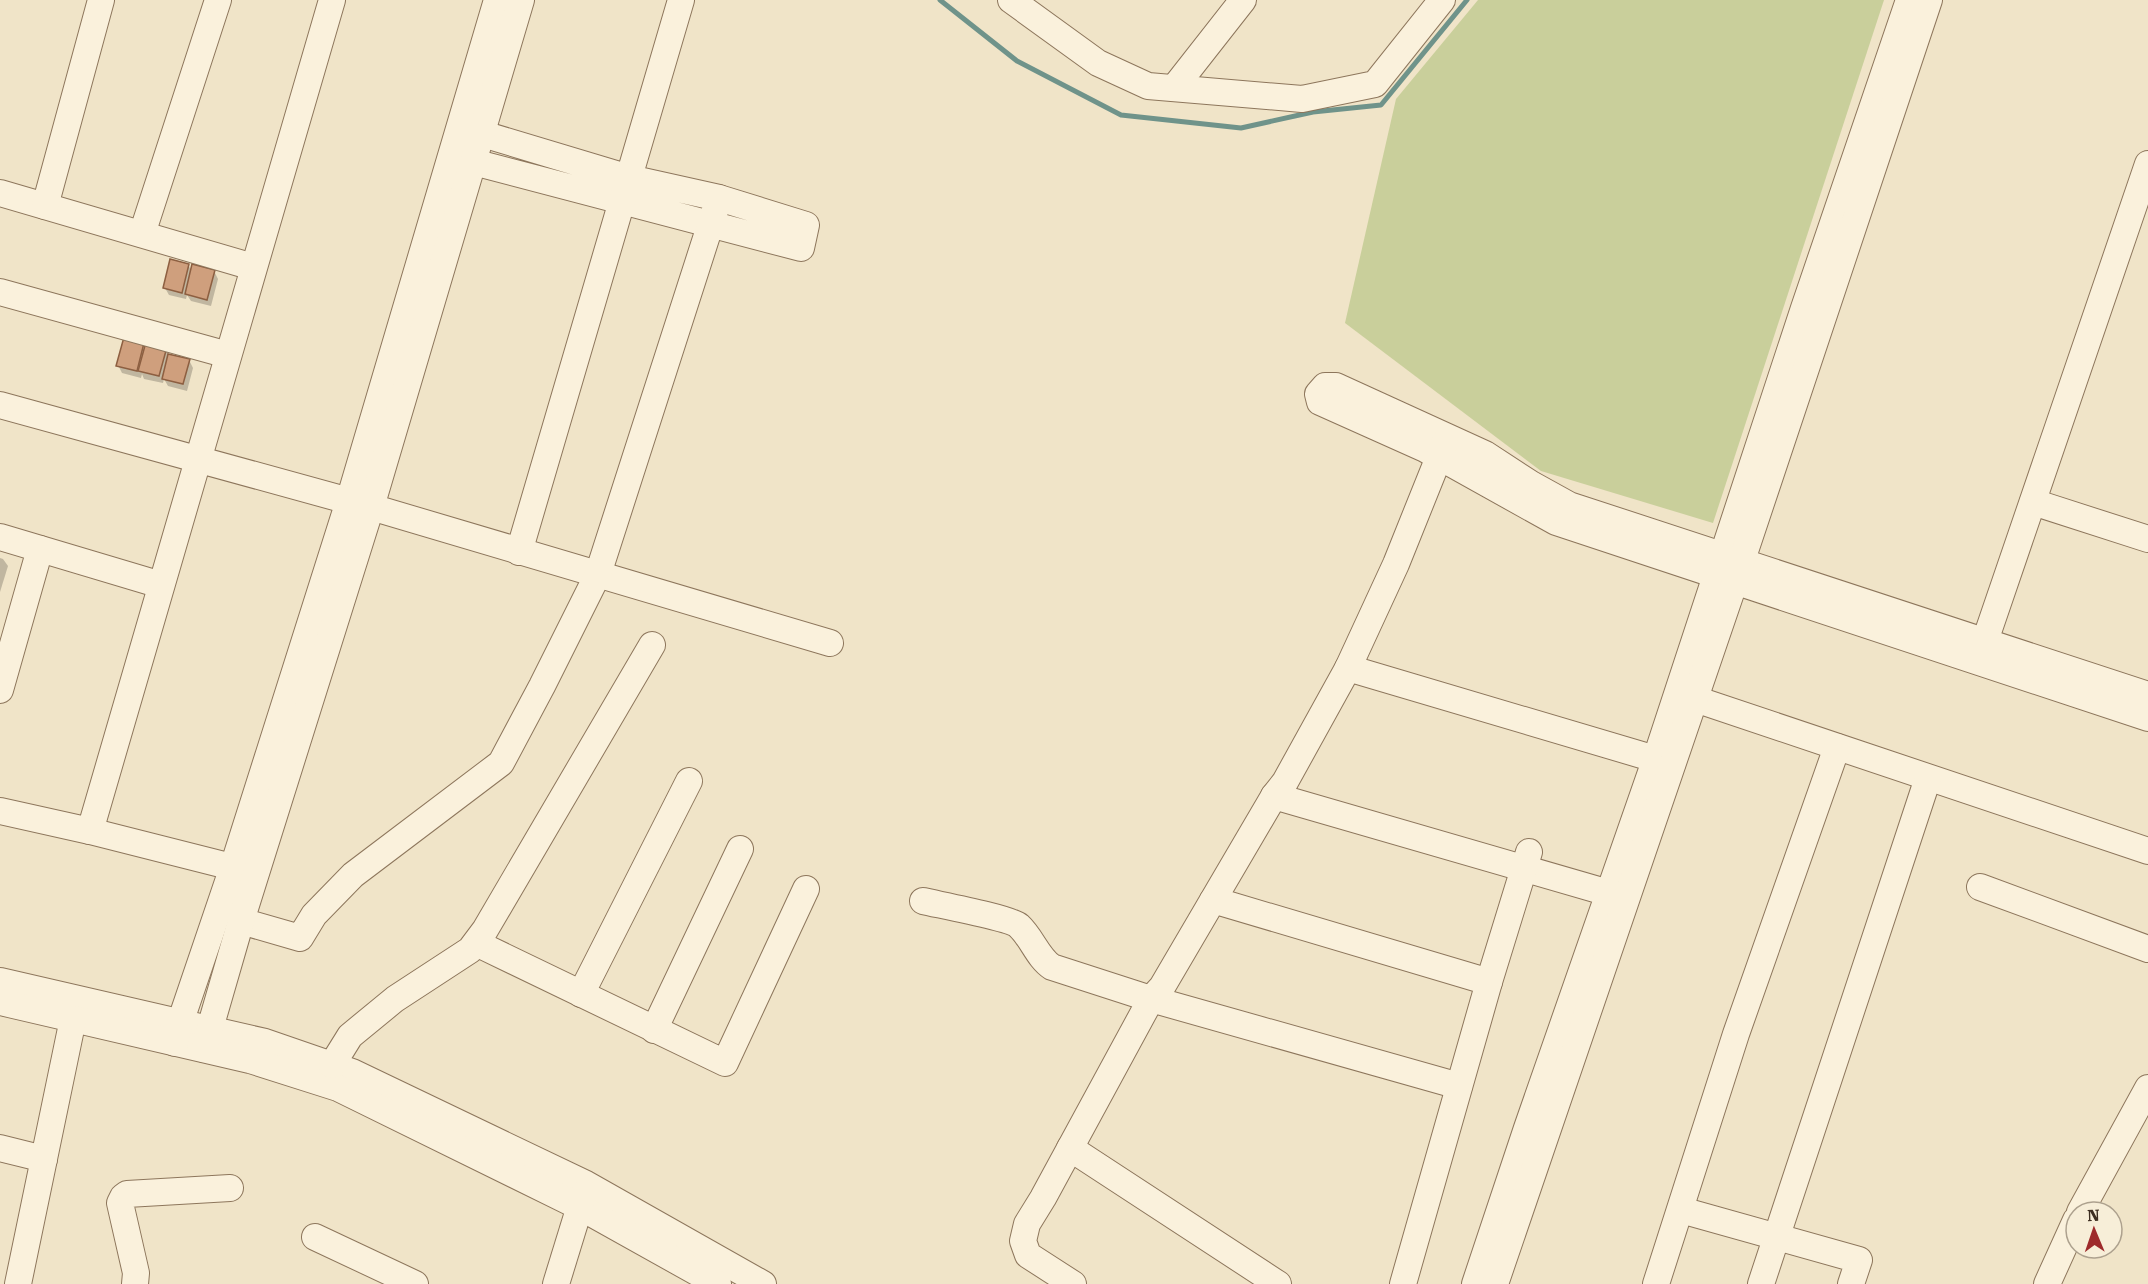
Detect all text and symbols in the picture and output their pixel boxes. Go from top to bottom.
north arrow [2064,1200,2124,1260]
text: N [2087,1206,2100,1225]

